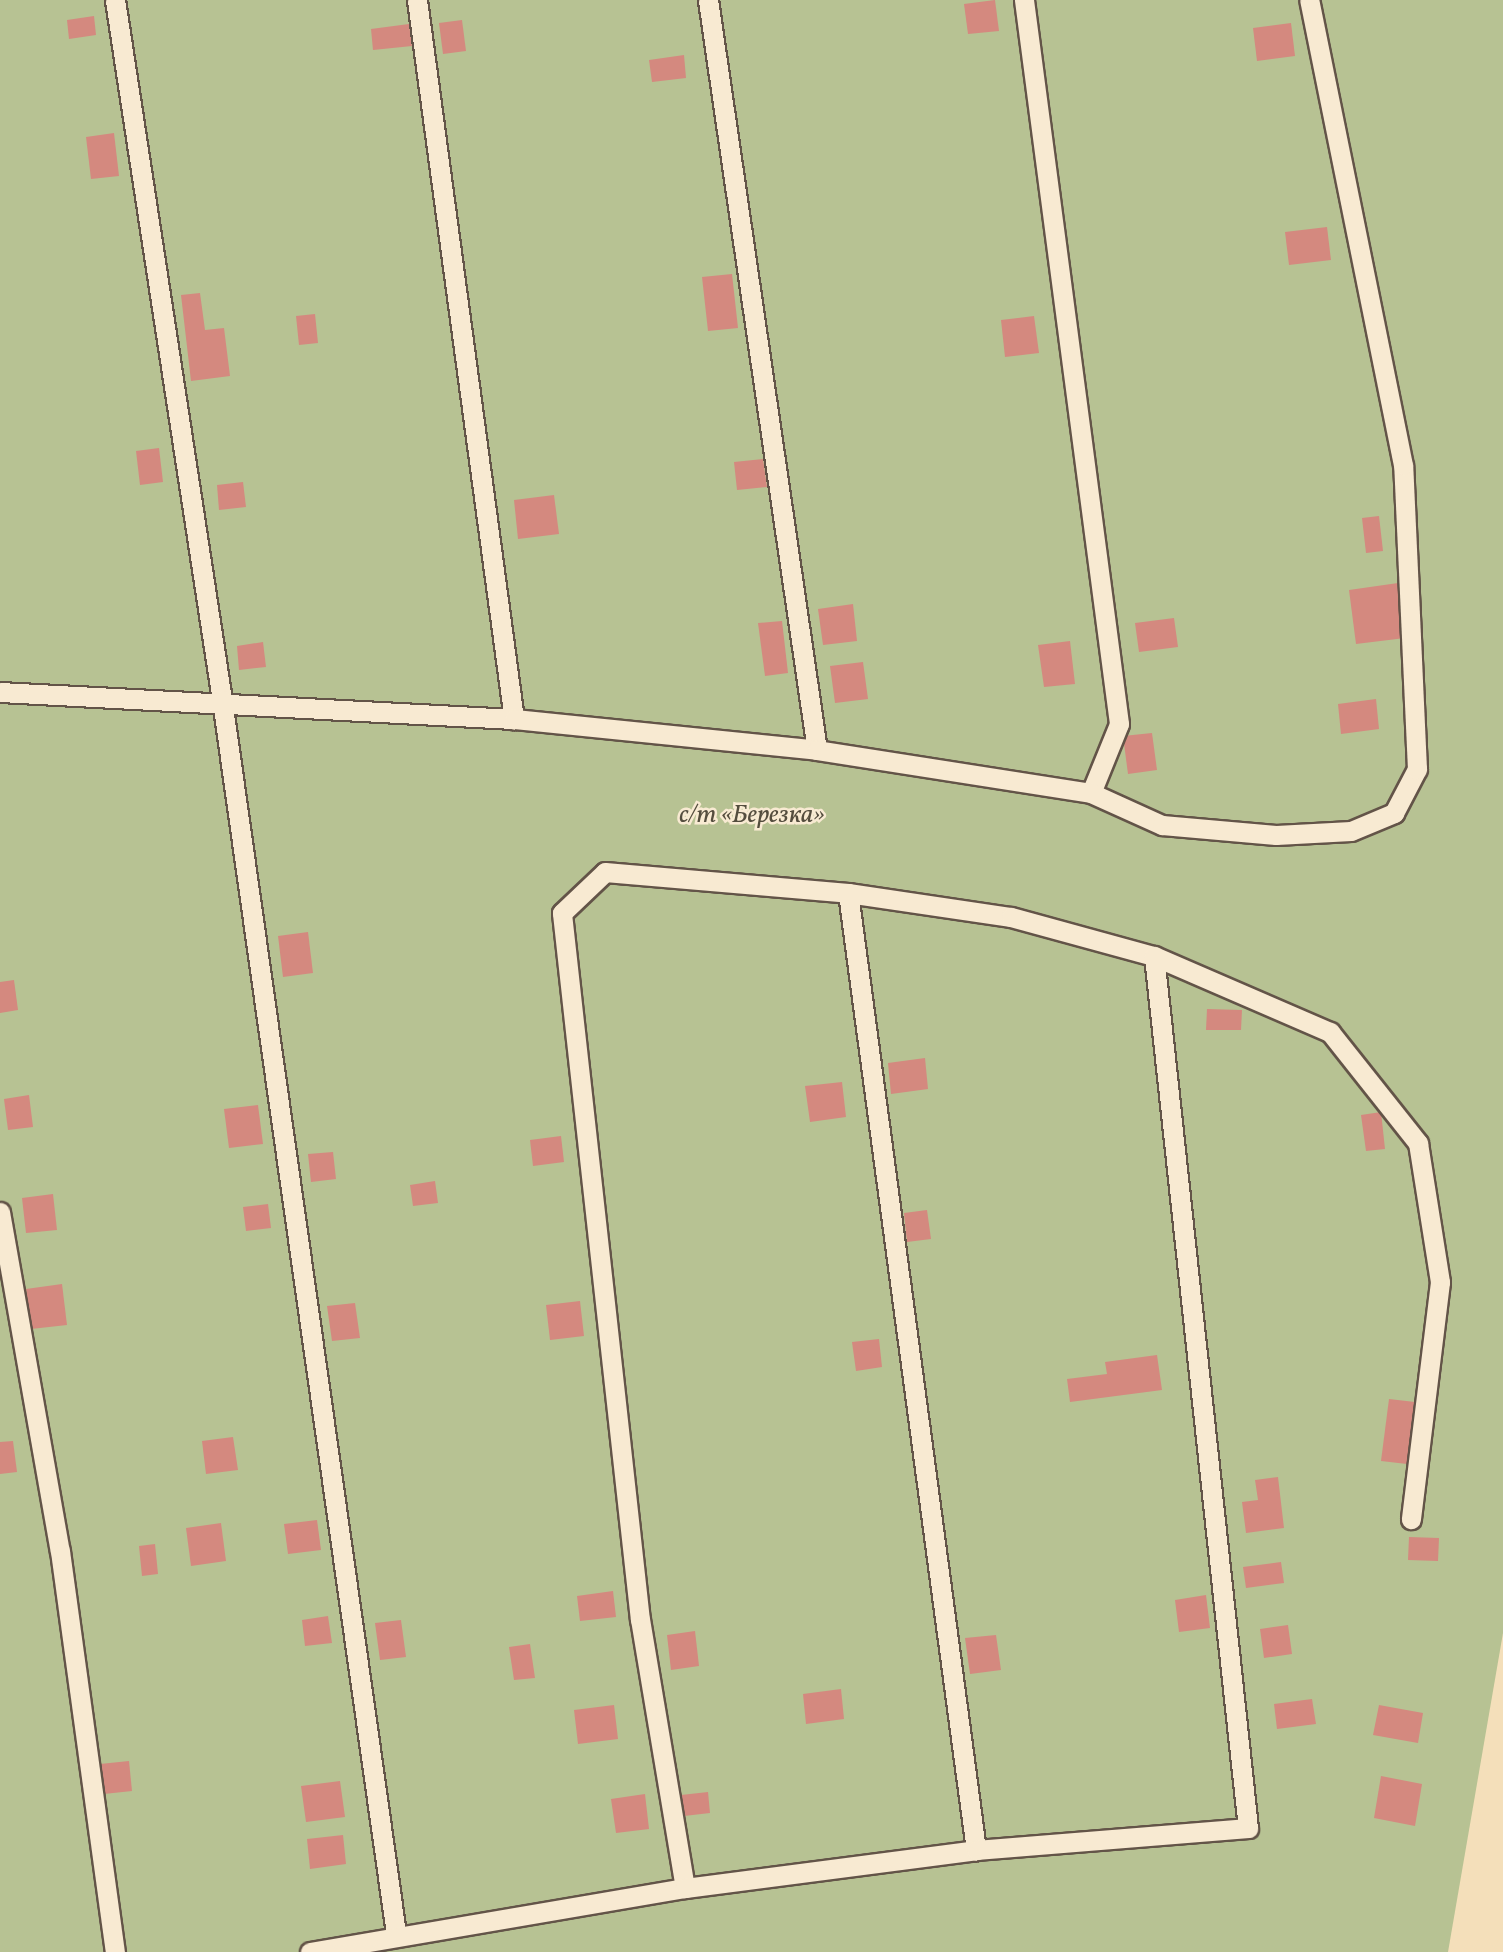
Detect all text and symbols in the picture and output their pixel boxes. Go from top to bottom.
park label: с/т «Березка» [679,800,825,832]

